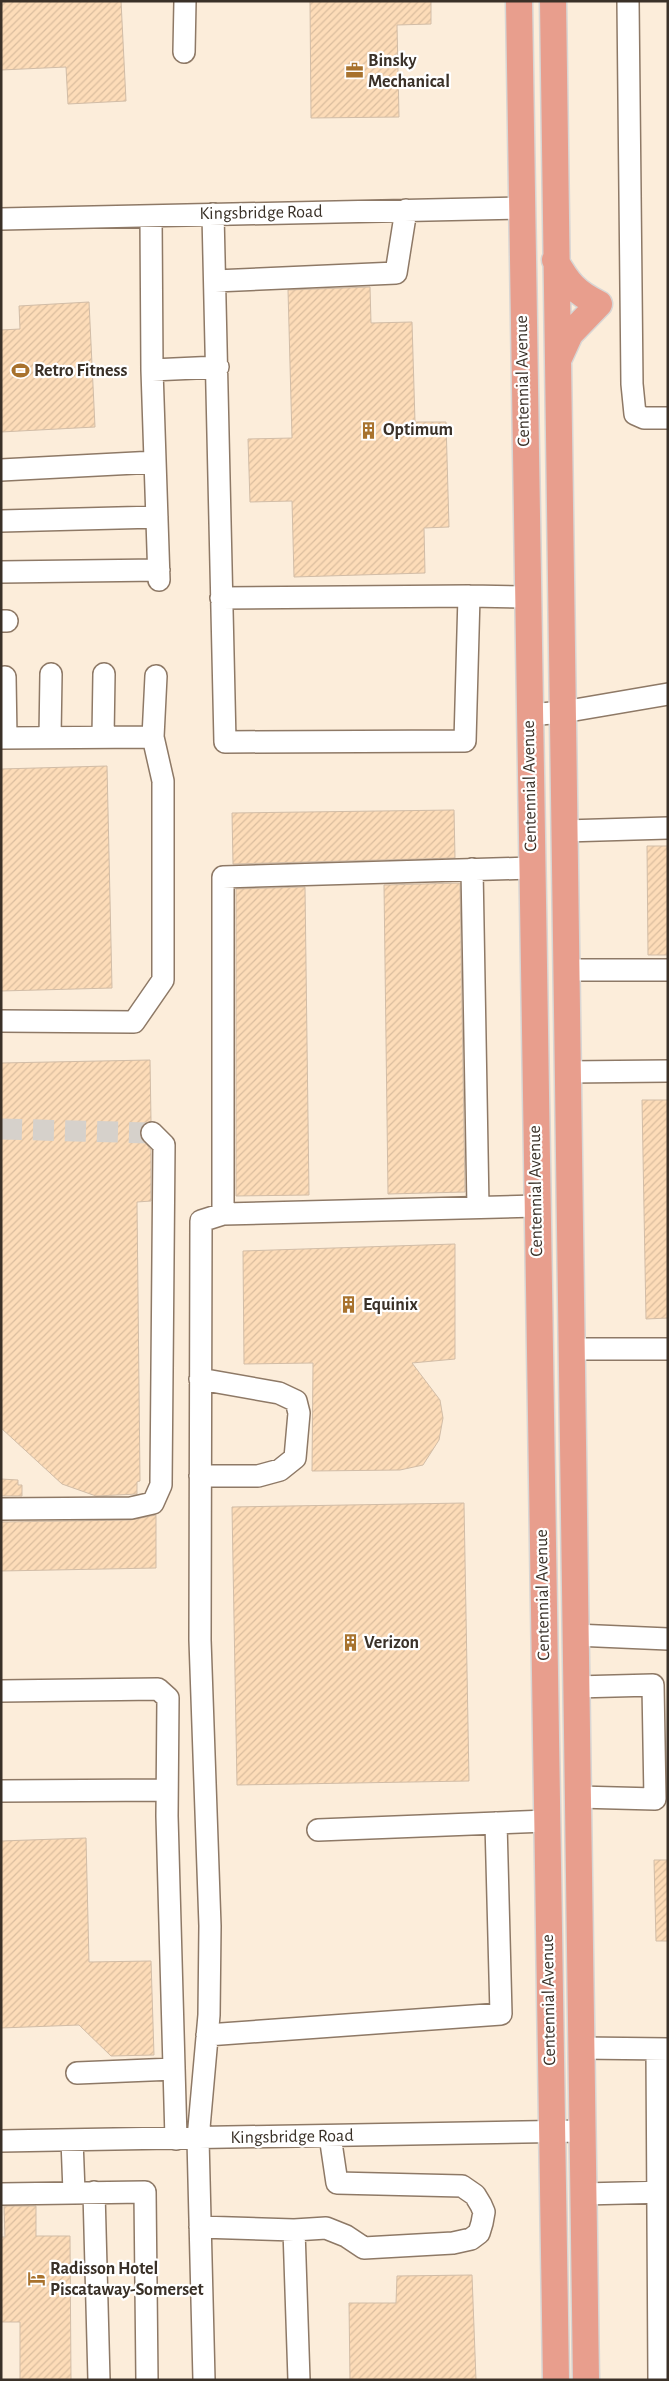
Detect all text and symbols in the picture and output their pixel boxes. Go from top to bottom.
place label: Binsky Mechanical [368,52,450,91]
office icon: Binsky Mechanical [344,61,364,81]
street label: Kingsbridge Road [199,203,323,223]
street label: Centennial Avenue [513,315,533,447]
sports icon: Retro Fitness [10,361,30,381]
place label: Retro Fitness [34,362,127,380]
building icon: Optimum [359,420,379,440]
place label: Optimum [383,421,453,439]
street label: Centennial Avenue [520,720,540,852]
street label: Centennial Avenue [526,1125,546,1257]
building icon: Equinix [339,1295,359,1315]
place label: Equinix [363,1296,418,1314]
street label: Centennial Avenue [533,1529,553,1661]
building icon: Verizon [340,1633,360,1653]
place label: Verizon [364,1634,419,1652]
street label: Centennial Avenue [539,1934,559,2066]
street label: Kingsbridge Road [230,2127,354,2147]
place label: Radisson Hotel Piscataway-Somerset [50,2260,204,2299]
hotel icon: Radisson Hotel Piscataway-Somerset [26,2269,46,2289]

